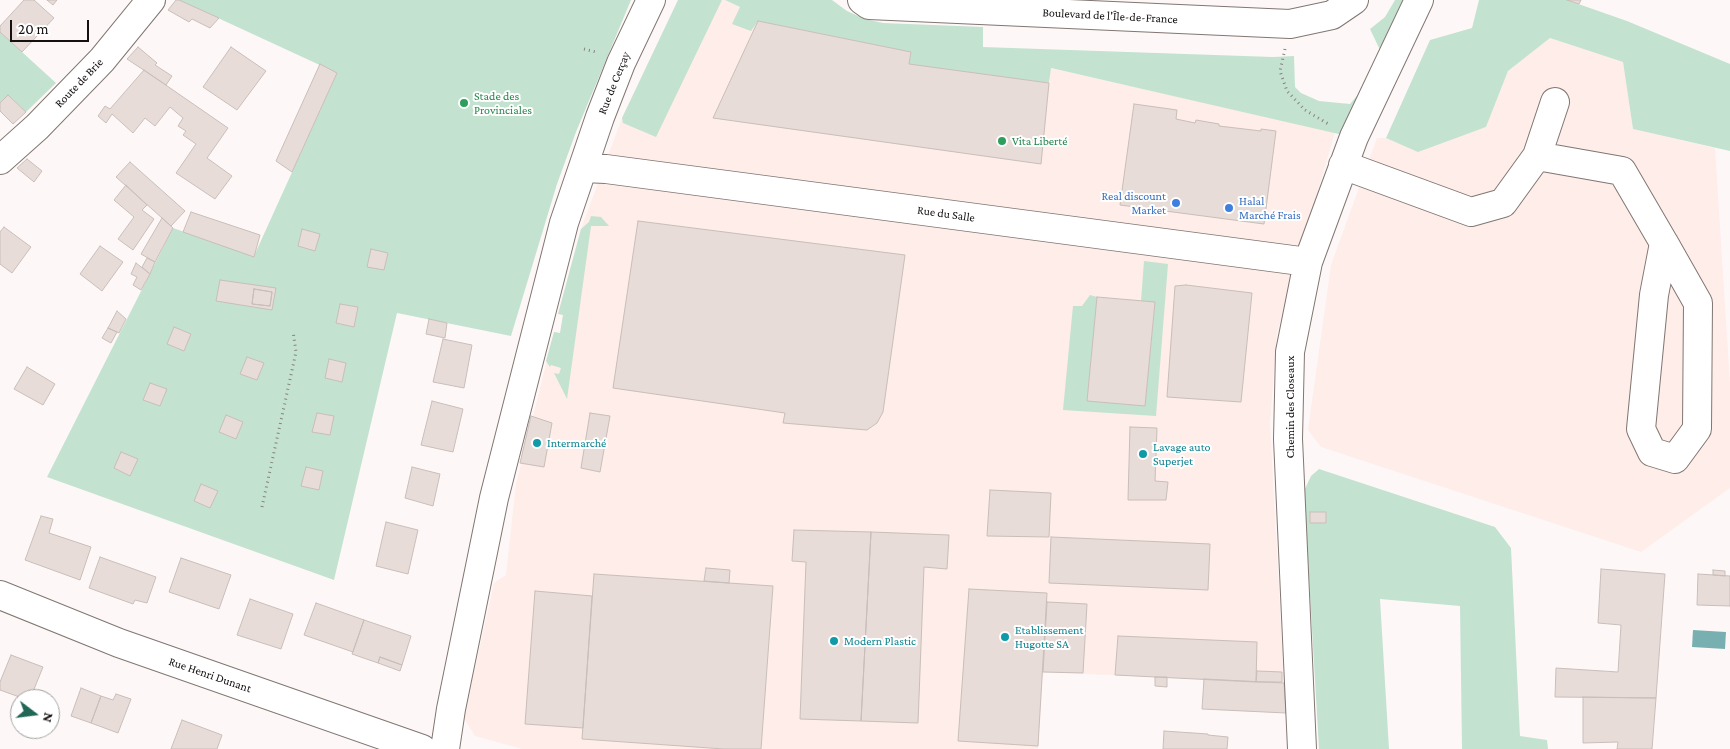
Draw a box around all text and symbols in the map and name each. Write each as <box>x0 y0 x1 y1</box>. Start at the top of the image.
street label: Boulevard de l'Île-de-France <box>1042 5 1178 27</box>
scale bar <box>12 10 91 42</box>
text: 20 m <box>18 21 49 37</box>
street label: Rue de Cerçay <box>595 49 633 117</box>
street label: Route de Brie <box>52 55 106 111</box>
place label: Stade des Provinciales <box>474 89 532 117</box>
marker: Stade des Provinciales <box>458 97 470 109</box>
place label: Vita Liberté <box>1012 134 1068 148</box>
marker: Vita Liberté <box>996 135 1008 147</box>
place label: Real discount Market <box>1101 189 1166 217</box>
place label: Halal Marché Frais <box>1239 194 1301 222</box>
marker: Real discount Market <box>1170 197 1182 209</box>
marker: Halal Marché Frais <box>1223 202 1235 214</box>
street label: Rue du Salle <box>916 203 976 225</box>
street label: Chemin des Closeaux <box>1283 356 1297 458</box>
place label: Intermarché <box>547 436 606 450</box>
marker: Intermarché <box>531 437 543 449</box>
place label: Lavage auto Superjet <box>1153 440 1211 468</box>
marker: Lavage auto Superjet <box>1137 448 1149 460</box>
place label: Etablissement Hugotte SA <box>1015 623 1083 651</box>
marker: Etablissement Hugotte SA <box>999 631 1011 643</box>
place label: Modern Plastic <box>844 634 916 648</box>
marker: Modern Plastic <box>828 635 840 647</box>
street label: Rue Henri Dunant <box>167 654 253 696</box>
north arrow <box>10 689 60 739</box>
text: N <box>40 711 57 724</box>

